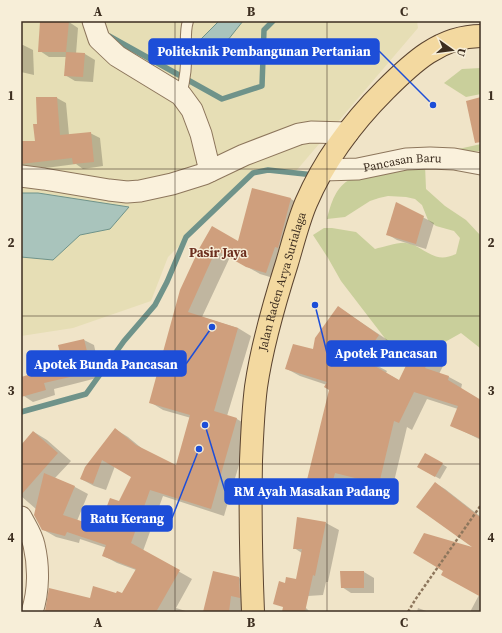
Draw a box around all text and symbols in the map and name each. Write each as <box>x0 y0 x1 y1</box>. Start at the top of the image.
text: A <box>94 3 103 20</box>
text: B <box>247 3 256 20</box>
text: C <box>400 3 408 20</box>
north arrow <box>432 30 472 70</box>
callout: Politeknik Pembangunan Pertanian <box>149 39 379 64</box>
text: Politeknik Pembangunan Pertanian <box>157 43 371 60</box>
text: U <box>453 47 469 58</box>
text: 1 <box>7 87 15 104</box>
text: 1 <box>487 87 495 104</box>
street label: Pancasan Baru <box>362 150 442 176</box>
street label: Jalan Raden Arya Surialaga <box>255 209 310 354</box>
text: 2 <box>7 234 15 251</box>
text: 2 <box>487 234 495 251</box>
district label: Pasir Jaya <box>189 244 247 261</box>
callout: Apotek Pancasan <box>327 341 446 366</box>
text: Apotek Pancasan <box>335 345 437 362</box>
callout: Apotek Bunda Pancasan <box>27 351 186 376</box>
text: Apotek Bunda Pancasan <box>34 356 178 373</box>
text: 3 <box>7 382 15 399</box>
text: 3 <box>487 382 495 399</box>
callout: RM Ayah Masakan Padang <box>225 479 398 504</box>
text: RM Ayah Masakan Padang <box>234 483 390 500</box>
callout: Ratu Kerang <box>82 506 172 531</box>
text: Ratu Kerang <box>90 510 164 527</box>
text: 4 <box>7 529 15 546</box>
text: 4 <box>487 529 495 546</box>
text: A <box>94 614 103 631</box>
text: B <box>247 614 256 631</box>
text: C <box>400 614 408 631</box>

